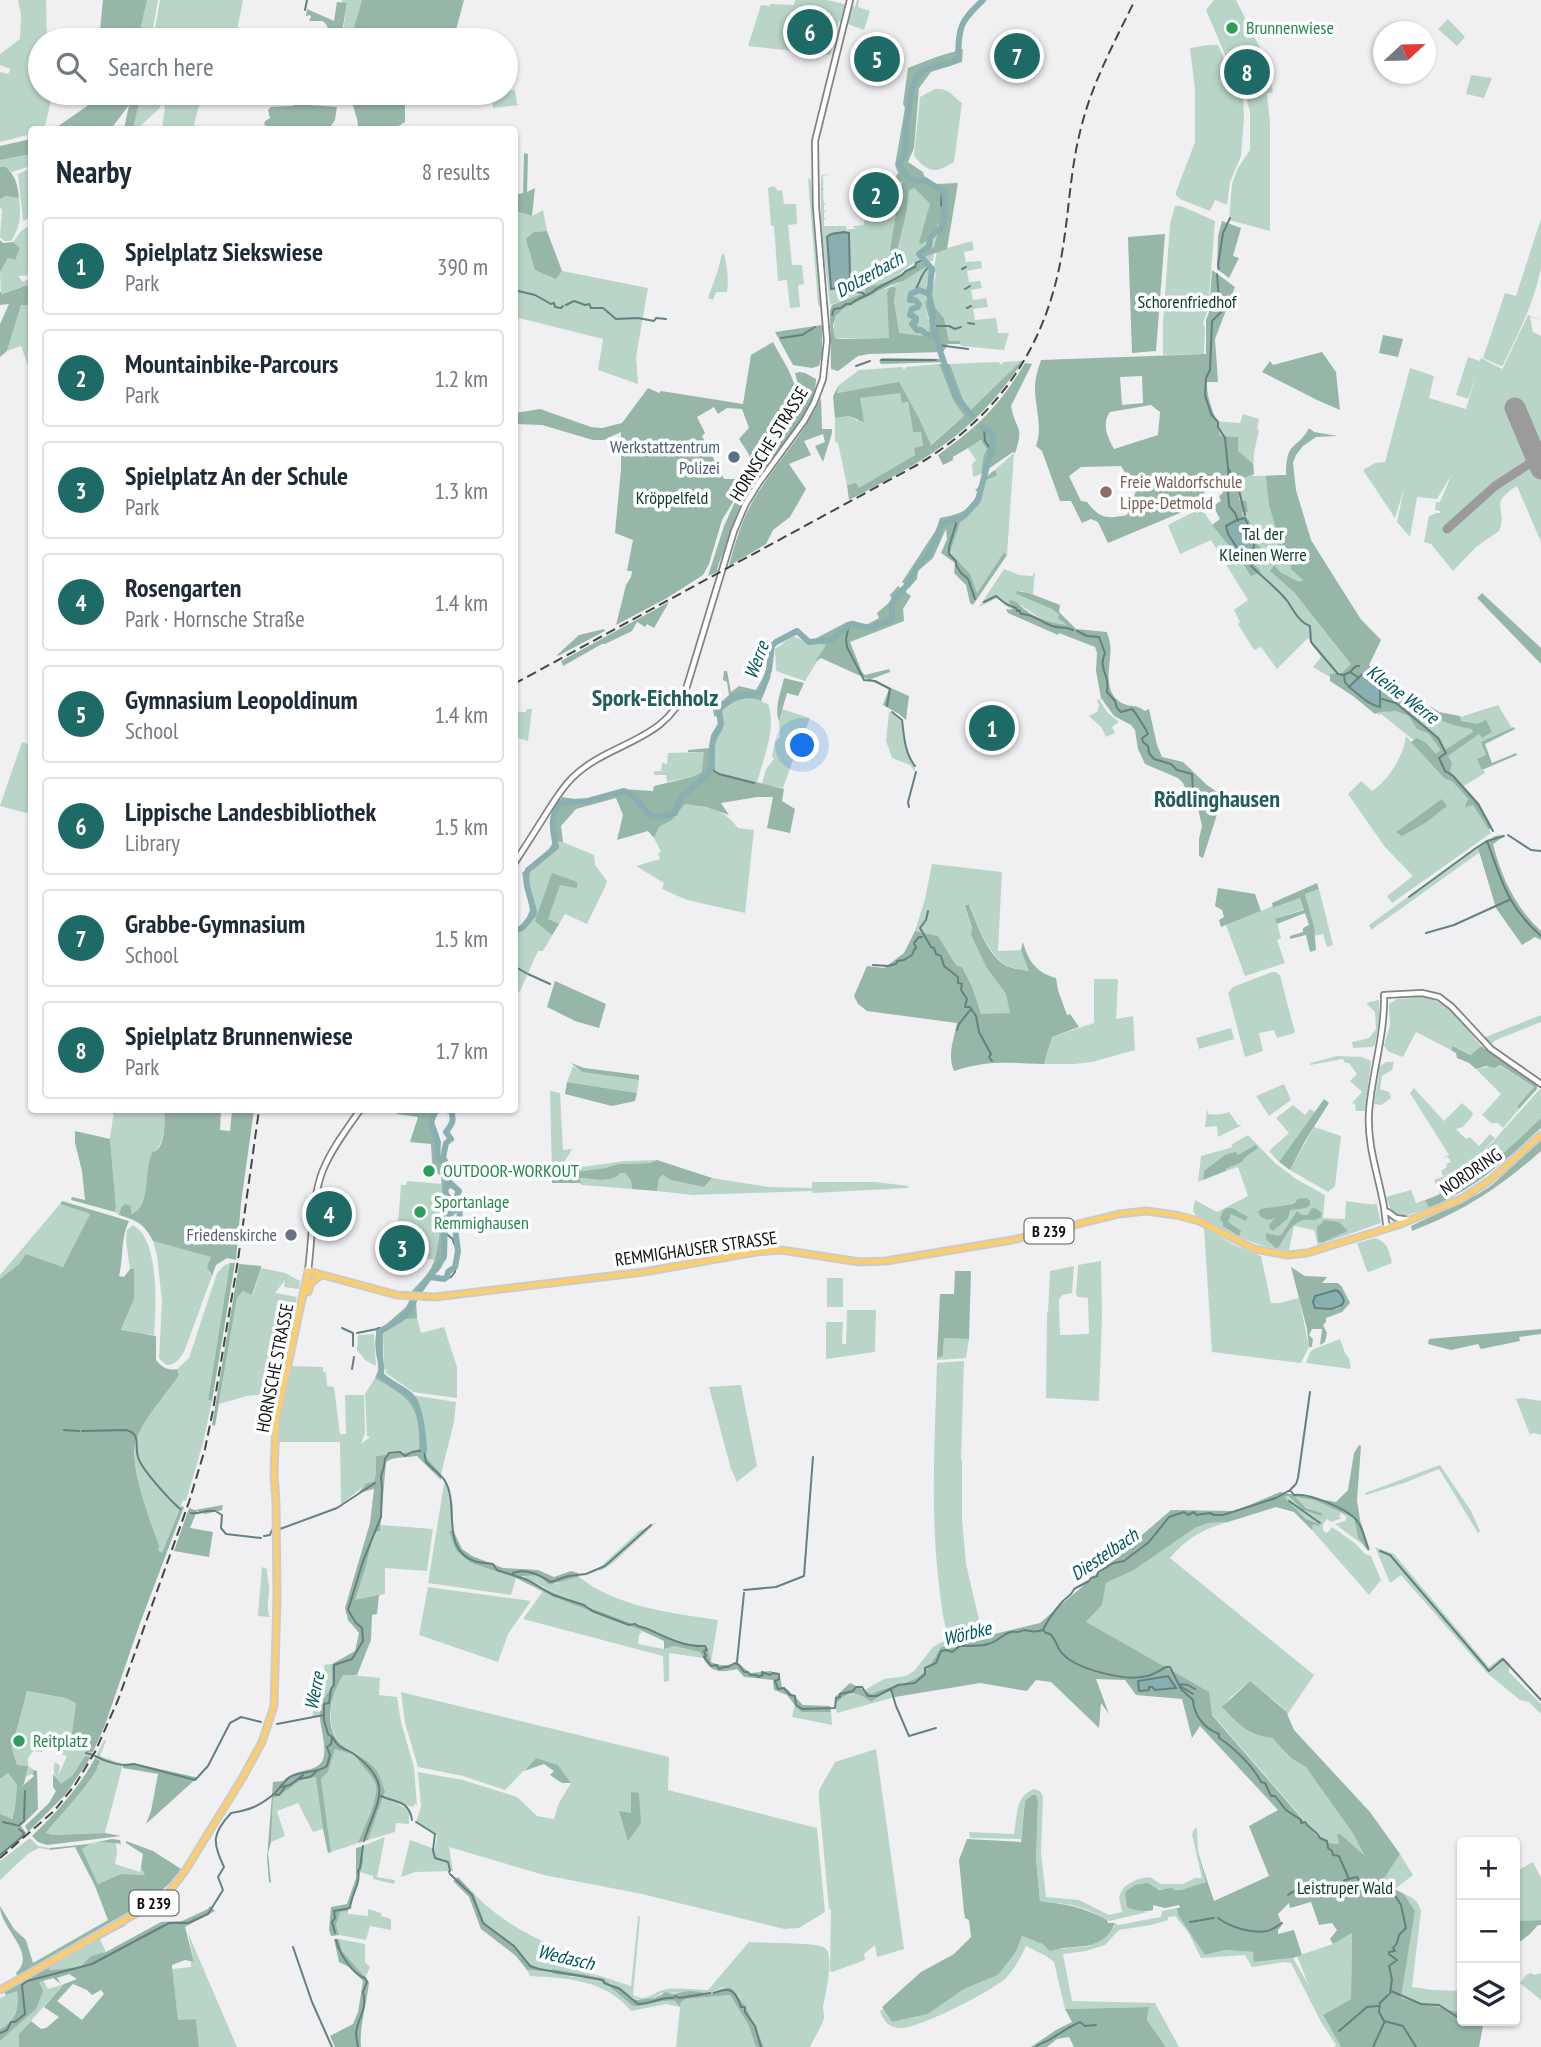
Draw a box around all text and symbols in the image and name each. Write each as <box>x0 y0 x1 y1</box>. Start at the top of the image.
pin: 6 <box>787 6 833 58</box>
place label: Brunnenwiese <box>1246 16 1334 39</box>
marker: Brunnenwiese <box>1224 20 1240 36</box>
north arrow <box>1373 21 1436 84</box>
search box <box>28 28 518 105</box>
pin: 7 <box>994 30 1040 82</box>
pin: 5 <box>854 33 900 85</box>
pin: 8 <box>1224 46 1270 98</box>
icon: search <box>52 48 90 86</box>
text: Search here <box>108 50 214 83</box>
text: Nearby <box>56 152 131 191</box>
text: 8 results <box>422 157 490 186</box>
pin: 2 <box>853 169 899 221</box>
text: Spielplatz Siekswiese <box>125 235 323 268</box>
water label: Dolzerbach <box>831 245 908 302</box>
text: 1 <box>76 252 87 281</box>
text: 390 m <box>437 252 488 281</box>
text: Park <box>125 268 159 297</box>
park label: Schorenfriedhof <box>1138 290 1238 313</box>
text: Mountainbike-Parcours <box>125 347 338 380</box>
text: 2 <box>76 364 87 393</box>
text: 1.2 km <box>434 364 488 393</box>
text: Park <box>125 380 159 409</box>
street label: HORNSCHE STRASSE <box>724 382 813 505</box>
place label: Werkstattzentrum Polizei <box>610 435 720 479</box>
marker: Werkstattzentrum Polizei <box>726 449 742 465</box>
text: Spielplatz An der Schule <box>125 459 348 492</box>
place label: Freie Waldorfschule Lippe-Detmold <box>1120 470 1243 514</box>
text: 3 <box>76 476 87 505</box>
text: 1.3 km <box>434 476 488 505</box>
marker: Freie Waldorfschule Lippe-Detmold <box>1098 484 1114 500</box>
park label: Kröppelfeld <box>636 486 708 509</box>
text: Park <box>125 492 159 521</box>
park label: Tal der Kleinen Werre <box>1219 522 1307 566</box>
text: Rosengarten <box>125 571 241 604</box>
text: 4 <box>76 588 87 617</box>
text: 1.4 km <box>434 588 488 617</box>
text: Park · Hornsche Straße <box>125 604 305 633</box>
water label: Werre <box>738 637 774 682</box>
water label: Kleine Werre <box>1362 659 1445 730</box>
district label: Spork-Eichholz <box>592 682 718 713</box>
text: Gymnasium Leopoldinum <box>125 683 358 716</box>
text: 5 <box>76 700 87 729</box>
text: 1.4 km <box>434 700 488 729</box>
pin: 1 <box>969 702 1015 754</box>
text: School <box>125 716 178 745</box>
your location <box>785 728 819 762</box>
district label: Rödlinghausen <box>1154 783 1280 814</box>
text: Lippische Landesbibliothek <box>125 795 376 828</box>
text: 6 <box>76 812 87 841</box>
text: 1.5 km <box>434 812 488 841</box>
text: Library <box>125 828 180 857</box>
text: Grabbe-Gymnasium <box>125 907 305 940</box>
text: 7 <box>76 924 87 953</box>
text: 1.5 km <box>434 924 488 953</box>
text: School <box>125 940 178 969</box>
text: Spielplatz Brunnenwiese <box>125 1019 353 1052</box>
text: 8 <box>76 1036 87 1065</box>
text: 1.7 km <box>435 1036 488 1065</box>
text: Park <box>125 1052 159 1081</box>
street label: NORDRING <box>1436 1143 1506 1200</box>
place label: OUTDOOR-WORKOUT <box>443 1159 579 1182</box>
marker: OUTDOOR-WORKOUT <box>421 1163 437 1179</box>
pin: 4 <box>306 1188 352 1240</box>
place label: Sportanlage Remmighausen <box>434 1190 529 1234</box>
marker: Sportanlage Remmighausen <box>412 1204 428 1220</box>
road number: B 239 <box>1024 1218 1074 1244</box>
pin: 3 <box>379 1222 425 1274</box>
place label: Friedenskirche <box>186 1223 277 1246</box>
street label: REMMIGHAUSER STRASSE <box>613 1226 778 1271</box>
marker: Friedenskirche <box>283 1227 299 1243</box>
street label: HORNSCHE STRASSE <box>251 1302 298 1434</box>
water label: Diestelbach <box>1066 1522 1144 1585</box>
water label: Wörbke <box>940 1615 995 1651</box>
water label: Werre <box>299 1669 330 1712</box>
place label: Reitplatz <box>33 1729 88 1752</box>
marker: Reitplatz <box>11 1733 27 1749</box>
map controls <box>1457 1837 1520 2026</box>
button: + <box>1457 1837 1520 1900</box>
park label: Leistruper Wald <box>1297 1876 1393 1899</box>
road number: B 239 <box>130 1890 178 1915</box>
button: − <box>1457 1900 1520 1963</box>
water label: Wedasch <box>535 1939 598 1976</box>
button: layers <box>1457 1963 1520 2026</box>

